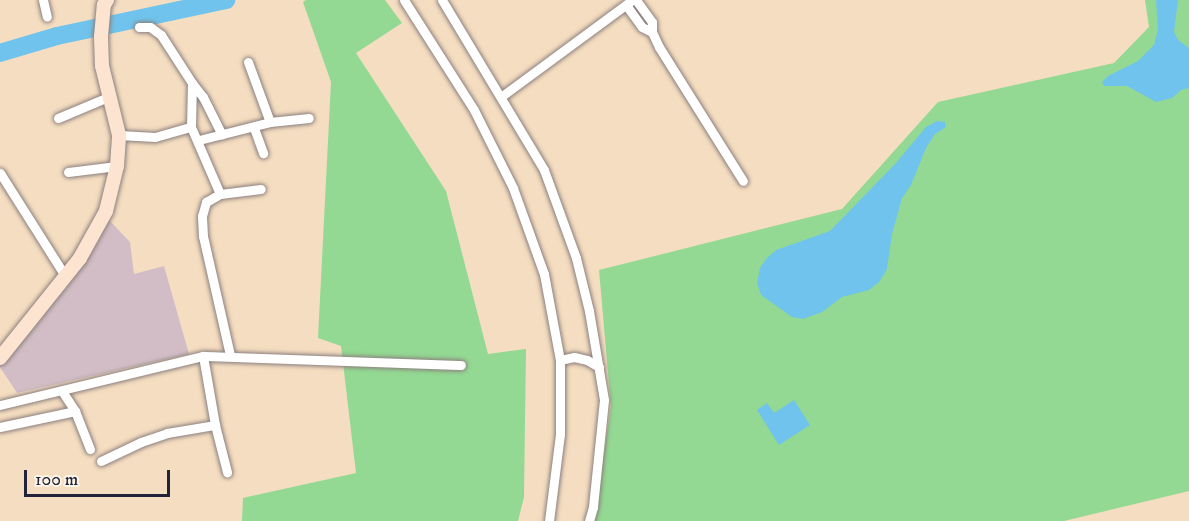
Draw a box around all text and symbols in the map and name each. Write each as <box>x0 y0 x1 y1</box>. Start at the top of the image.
scale bar <box>27 458 172 496</box>
text: 100 m <box>35 469 78 491</box>

